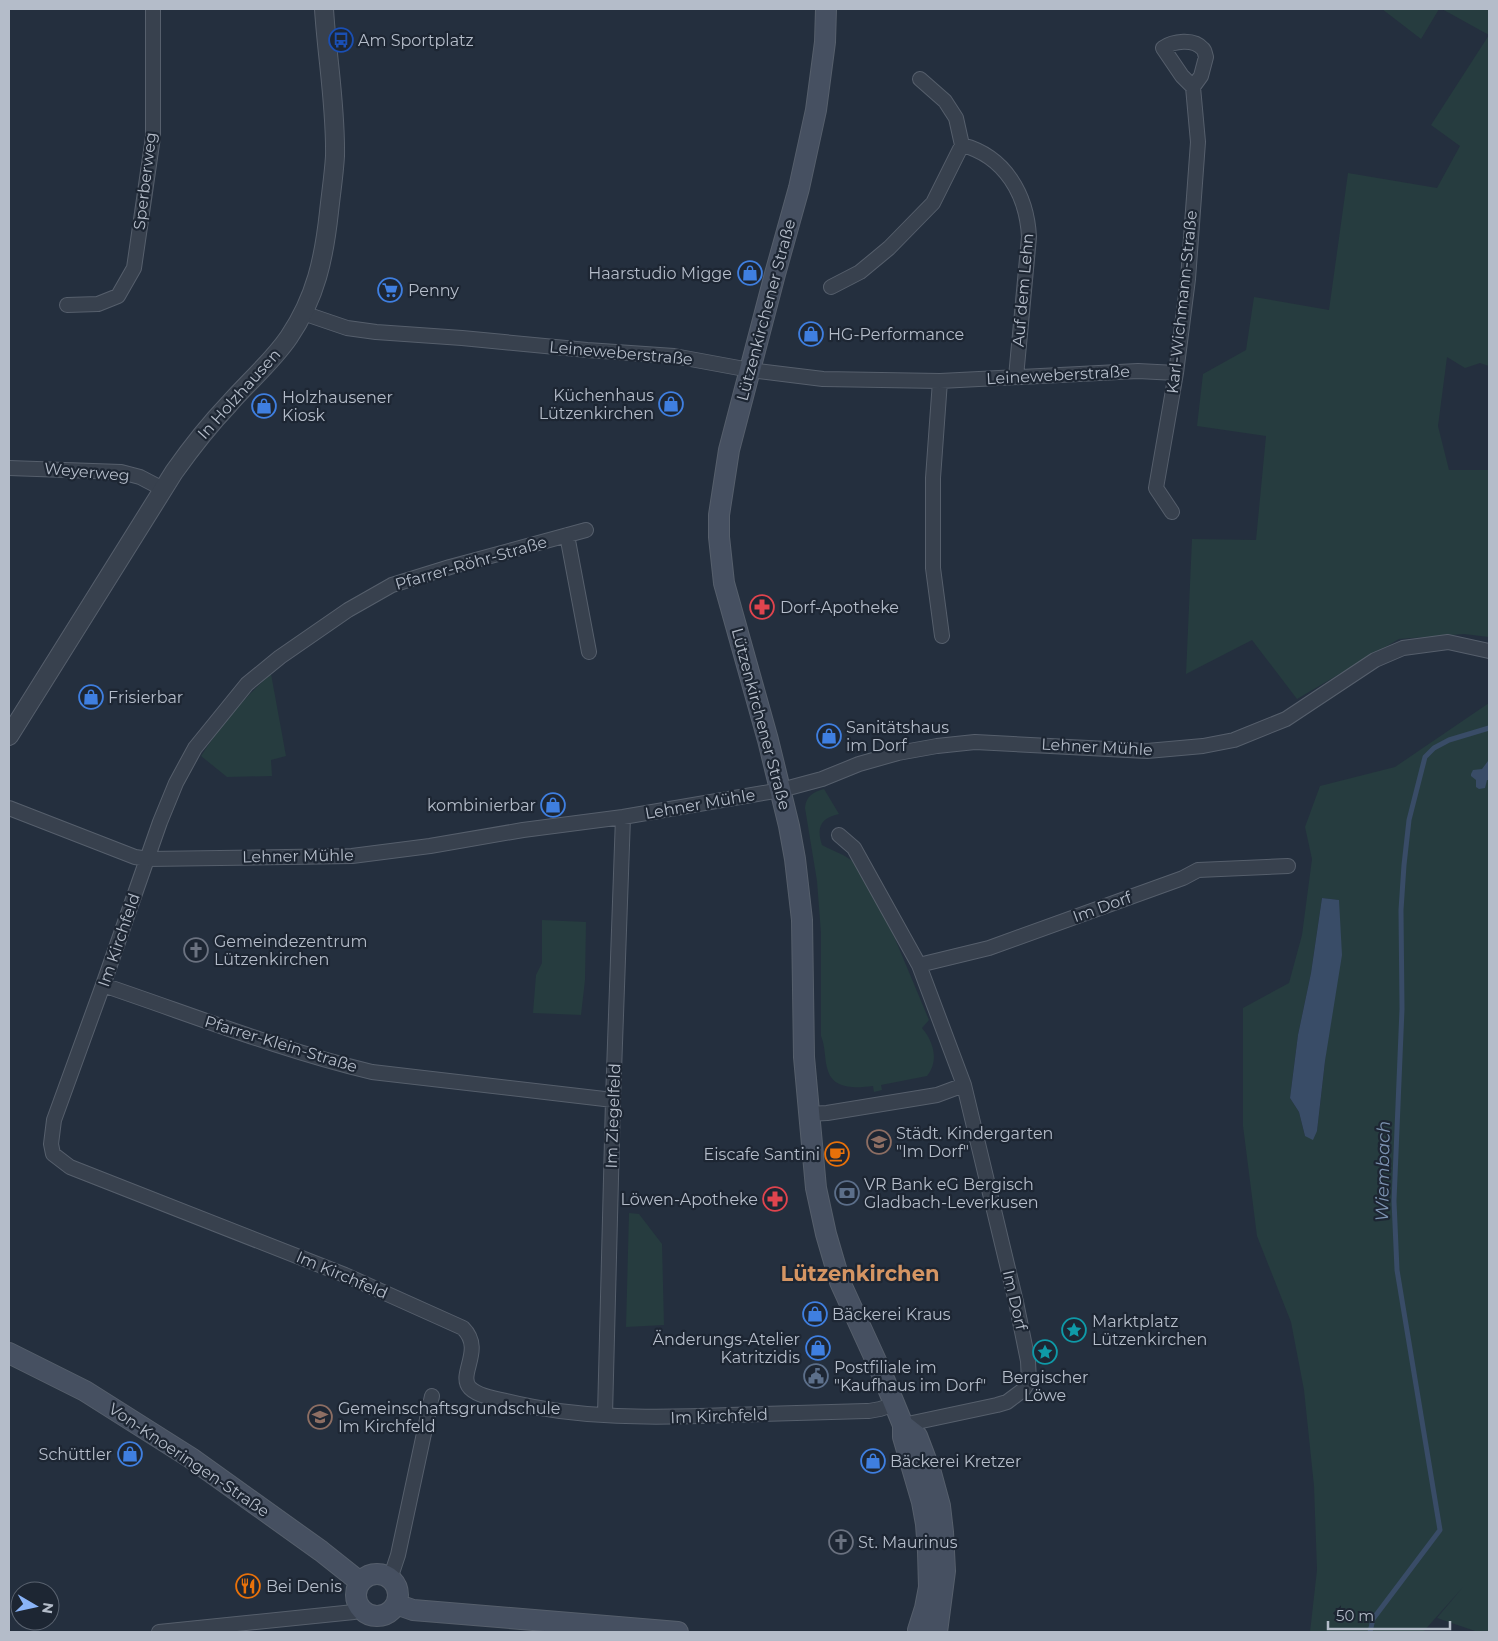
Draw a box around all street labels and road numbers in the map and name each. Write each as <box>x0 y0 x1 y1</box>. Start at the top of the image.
street label: Sperberweg <box>130 131 160 231</box>
street label: Karl-Wichmann-Straße <box>1163 209 1201 395</box>
street label: Lützenkirchener Straße <box>733 217 799 403</box>
street label: Auf dem Lehn <box>1009 232 1037 348</box>
street label: Leineweberstraße <box>549 337 693 369</box>
street label: In Holzhausen <box>194 345 284 443</box>
street label: Leineweberstraße <box>986 362 1130 388</box>
street label: Weyerweg <box>44 459 130 485</box>
street label: Pfarrer-Röhr-Straße <box>393 532 549 594</box>
street label: Lützenkirchener Straße <box>728 626 794 812</box>
street label: Lehner Mühle <box>1041 735 1153 759</box>
street label: Lehner Mühle <box>643 785 757 823</box>
street label: Lehner Mühle <box>242 846 354 866</box>
street label: Im Dorf <box>1070 887 1134 926</box>
street label: Im Kirchfeld <box>94 891 144 989</box>
street label: Pfarrer-Klein-Straße <box>202 1012 360 1076</box>
street label: Im Ziegelfeld <box>602 1063 624 1169</box>
street label: Im Kirchfeld <box>293 1247 391 1303</box>
street label: Im Dorf <box>999 1268 1031 1332</box>
street label: Von-Knoeringen-Straße <box>105 1399 273 1521</box>
street label: Im Kirchfeld <box>670 1405 768 1427</box>

